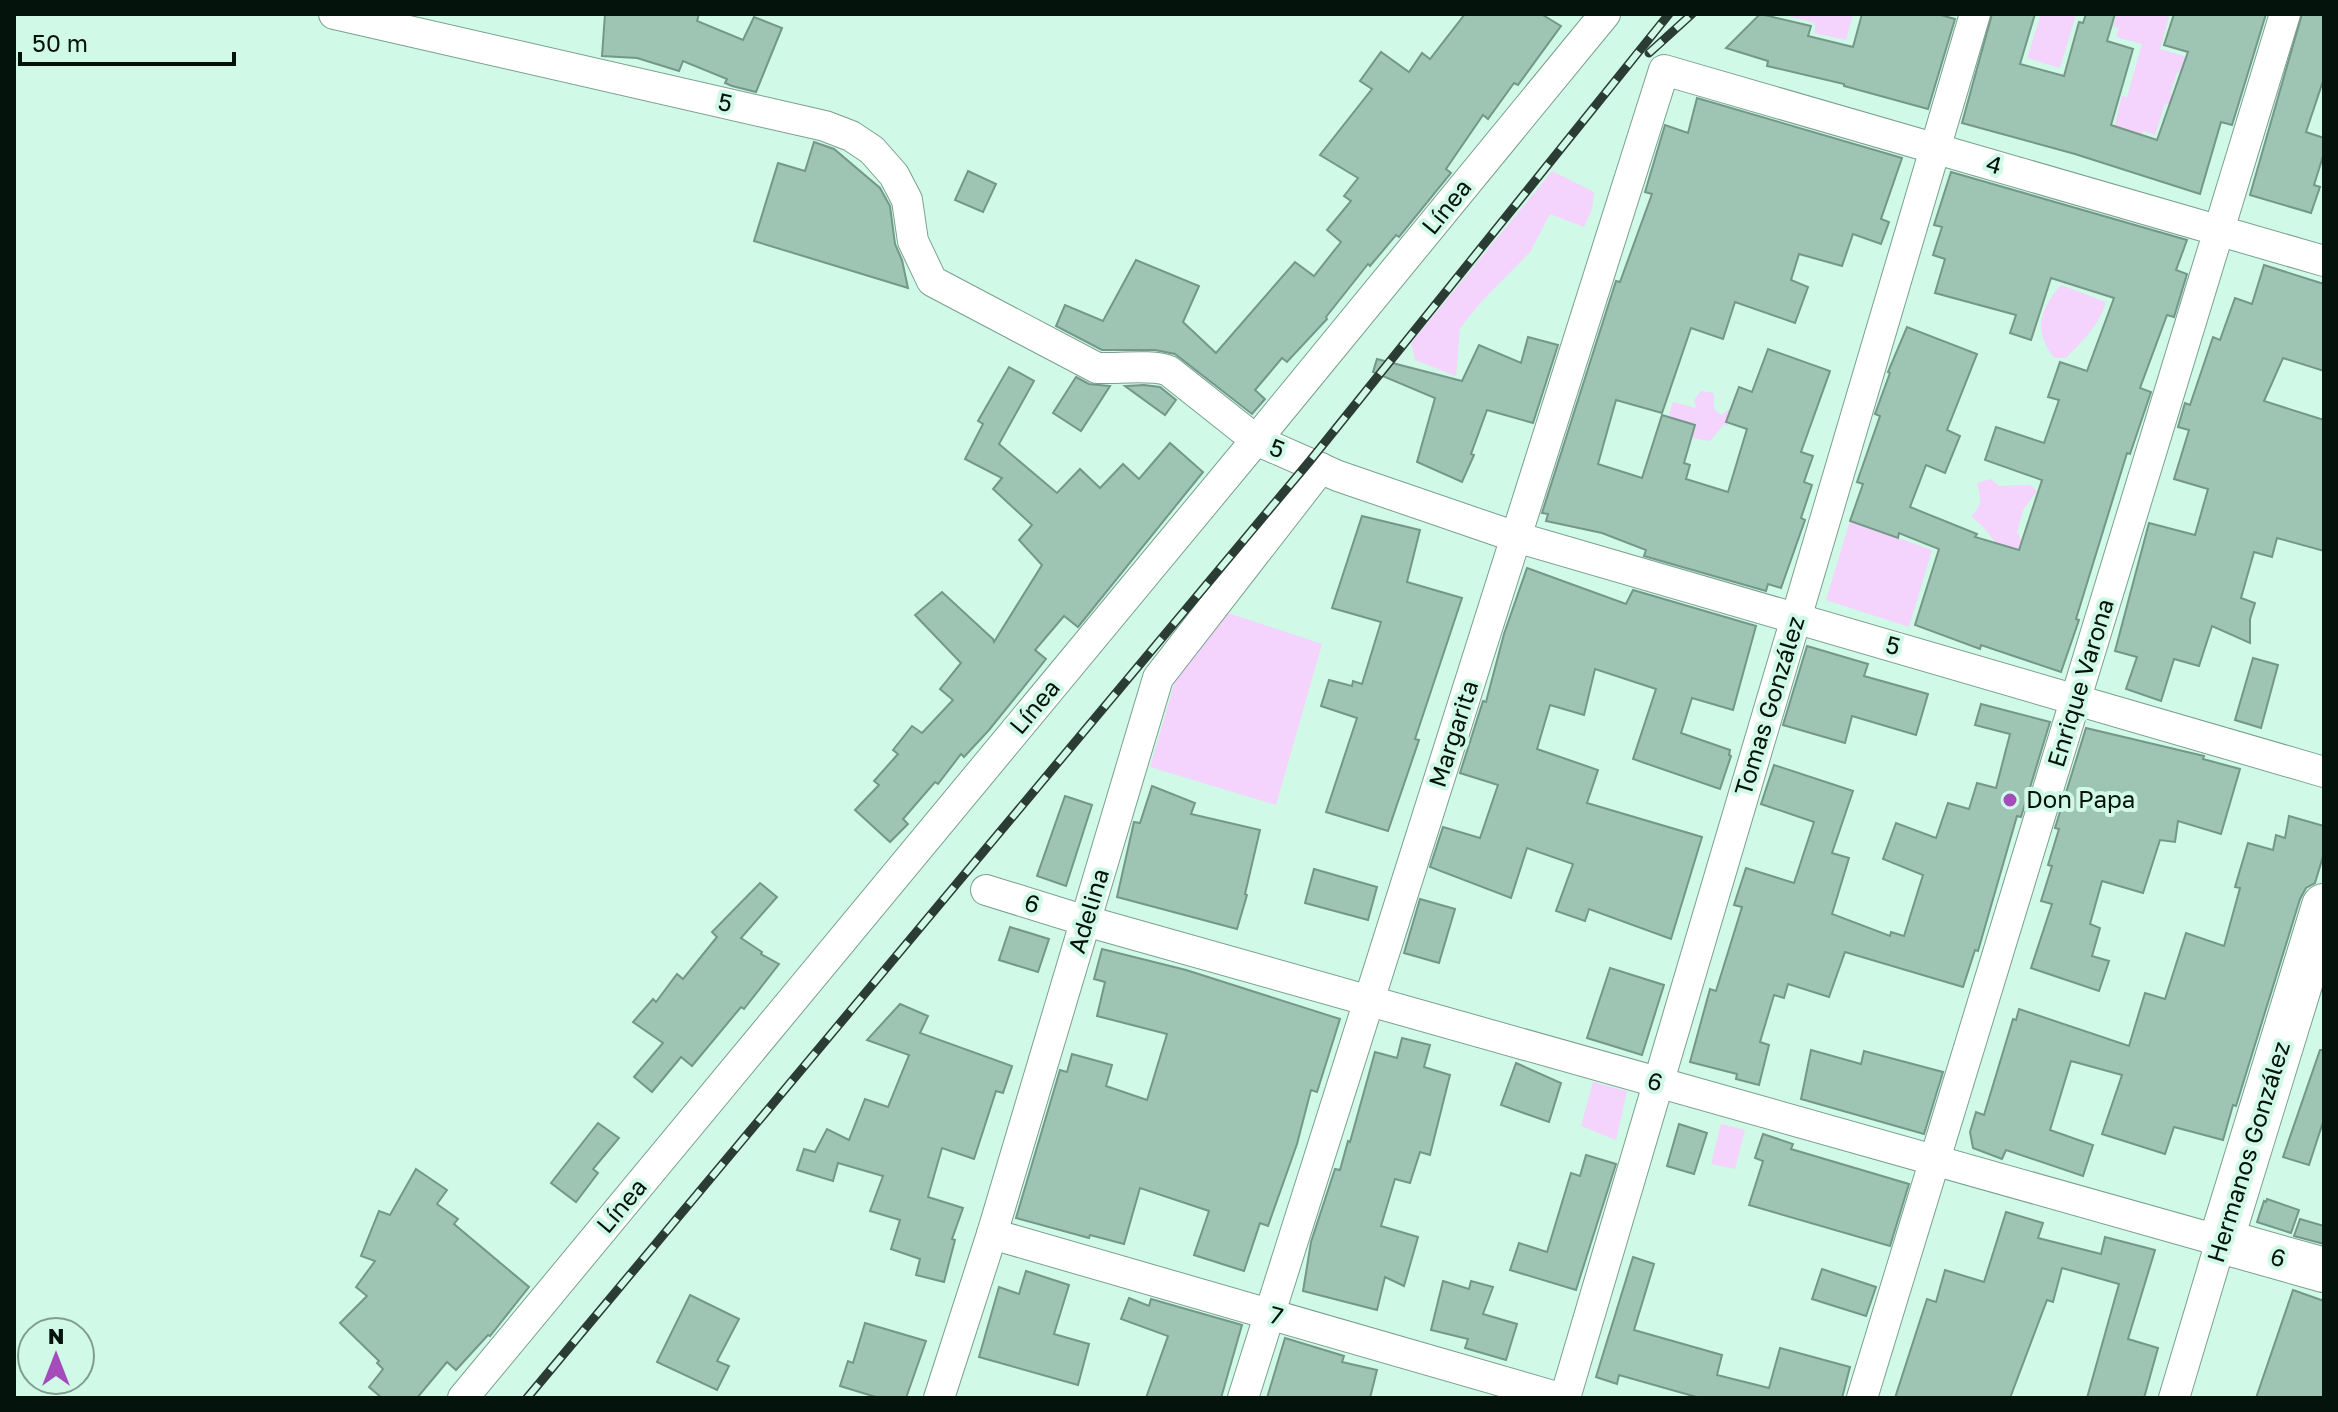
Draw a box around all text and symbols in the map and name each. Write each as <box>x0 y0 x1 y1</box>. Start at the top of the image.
scale bar <box>20 16 234 66</box>
text: 50 m <box>32 28 88 57</box>
street label: 5 <box>715 86 735 117</box>
street label: 4 <box>1983 148 2005 180</box>
street label: Línea <box>1415 173 1477 239</box>
street label: 5 <box>1266 432 1289 464</box>
street label: Enrique Varona <box>2040 595 2119 770</box>
street label: Tomas González <box>1727 612 1810 799</box>
street label: 5 <box>1883 629 1904 660</box>
street label: Línea <box>1003 673 1065 739</box>
street label: Margarita <box>1422 676 1483 791</box>
place label: Don Papa <box>2026 784 2135 813</box>
marker: Don Papa <box>2001 791 2019 809</box>
street label: Adelina <box>1061 865 1114 956</box>
street label: 6 <box>1021 887 1044 919</box>
street label: Hermanos González <box>2200 1037 2295 1266</box>
street label: 6 <box>1644 1065 1666 1096</box>
street label: Línea <box>590 1172 652 1238</box>
street label: 6 <box>2267 1241 2289 1272</box>
street label: 7 <box>1266 1299 1287 1330</box>
north arrow <box>16 1316 96 1396</box>
text: N <box>48 1322 64 1349</box>

